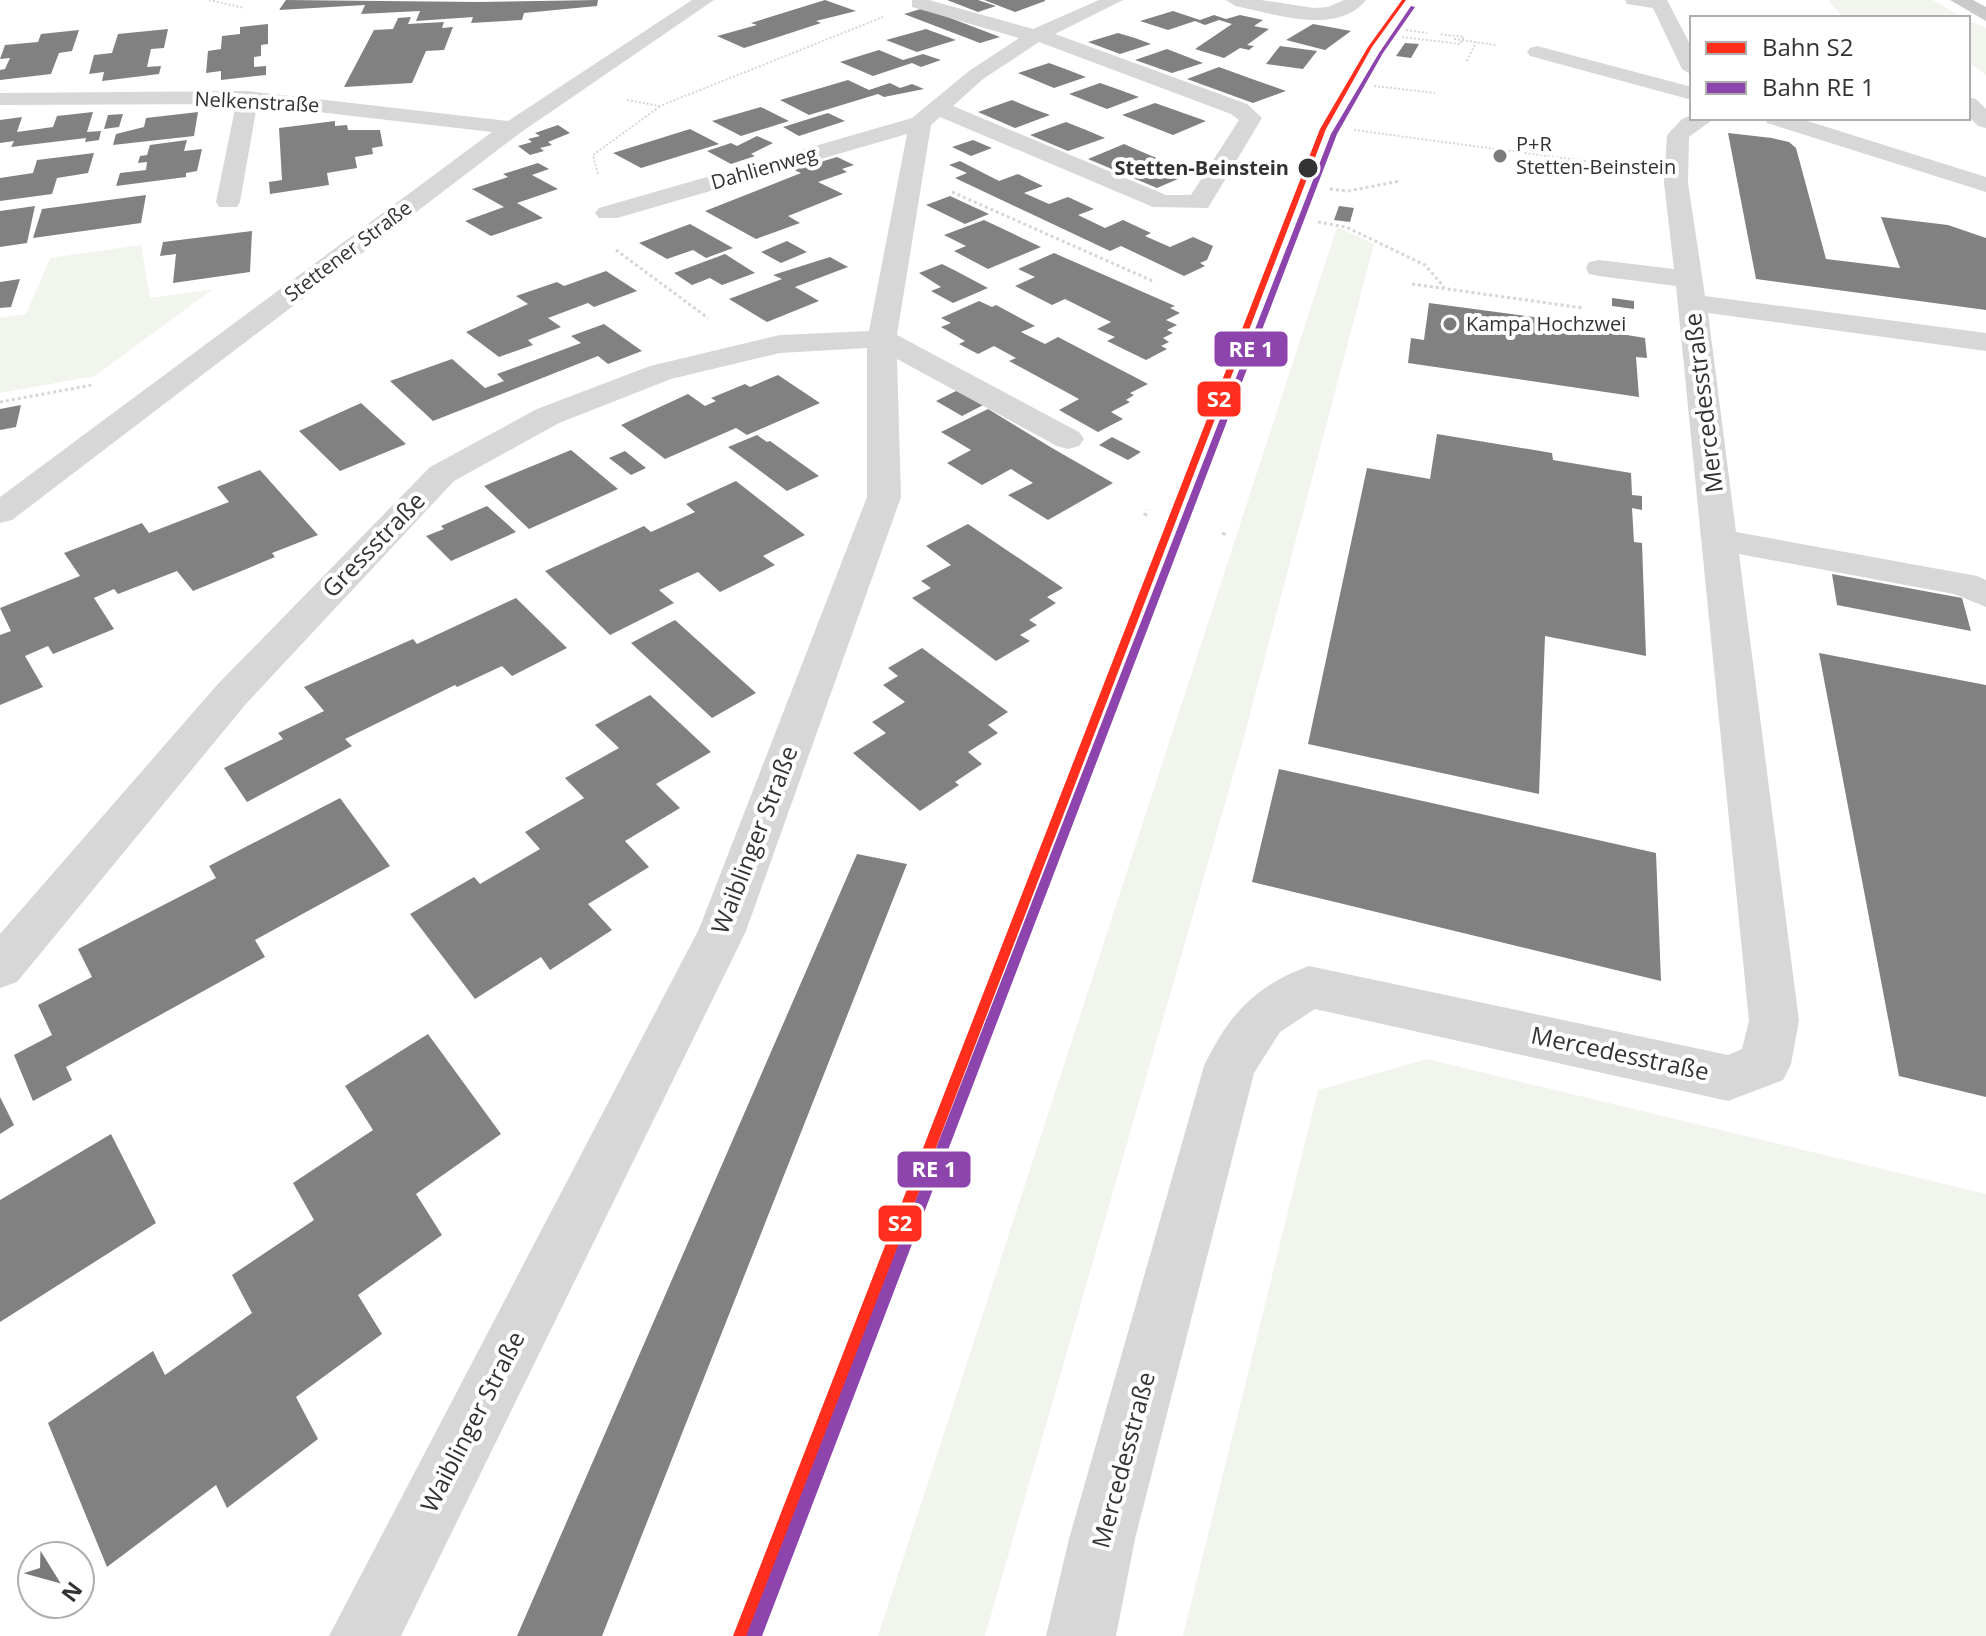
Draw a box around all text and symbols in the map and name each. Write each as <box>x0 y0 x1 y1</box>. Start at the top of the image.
legend <box>1690 16 1970 120</box>
text: Bahn S2 <box>1762 30 1853 63</box>
text: Bahn RE 1 <box>1762 70 1875 103</box>
street label: Nelkenstraße <box>194 85 320 118</box>
place label: P+R Stetten-Beinstein <box>1516 130 1676 180</box>
street label: Dahlienweg <box>708 139 820 196</box>
marker: P+R Stetten-Beinstein <box>1491 147 1509 165</box>
place label: Stetten-Beinstein <box>1115 154 1289 181</box>
marker: Stetten-Beinstein <box>1296 156 1320 180</box>
street label: Stettener Straße <box>279 194 417 307</box>
place label: Kampa Hochzwei <box>1466 310 1626 337</box>
street label: Mercedesstraße <box>1675 311 1730 495</box>
marker: Kampa Hochzwei <box>1441 315 1459 333</box>
line badge: RE 1 <box>1213 330 1289 368</box>
text: RE 1 <box>1228 333 1274 363</box>
line badge: S2 <box>1196 380 1242 418</box>
text: S2 <box>1207 383 1231 413</box>
street label: Gressstraße <box>314 484 432 604</box>
street label: Waiblinger Straße <box>703 741 805 938</box>
street label: Mercedesstraße <box>1528 1018 1712 1087</box>
line badge: RE 1 <box>896 1150 972 1189</box>
text: RE 1 <box>911 1153 957 1183</box>
line badge: S2 <box>877 1204 923 1243</box>
text: S2 <box>888 1207 912 1237</box>
street label: Waiblinger Straße <box>412 1325 532 1517</box>
street label: Mercedesstraße <box>1083 1368 1162 1551</box>
north arrow <box>16 1540 96 1620</box>
text: N <box>55 1576 90 1609</box>

